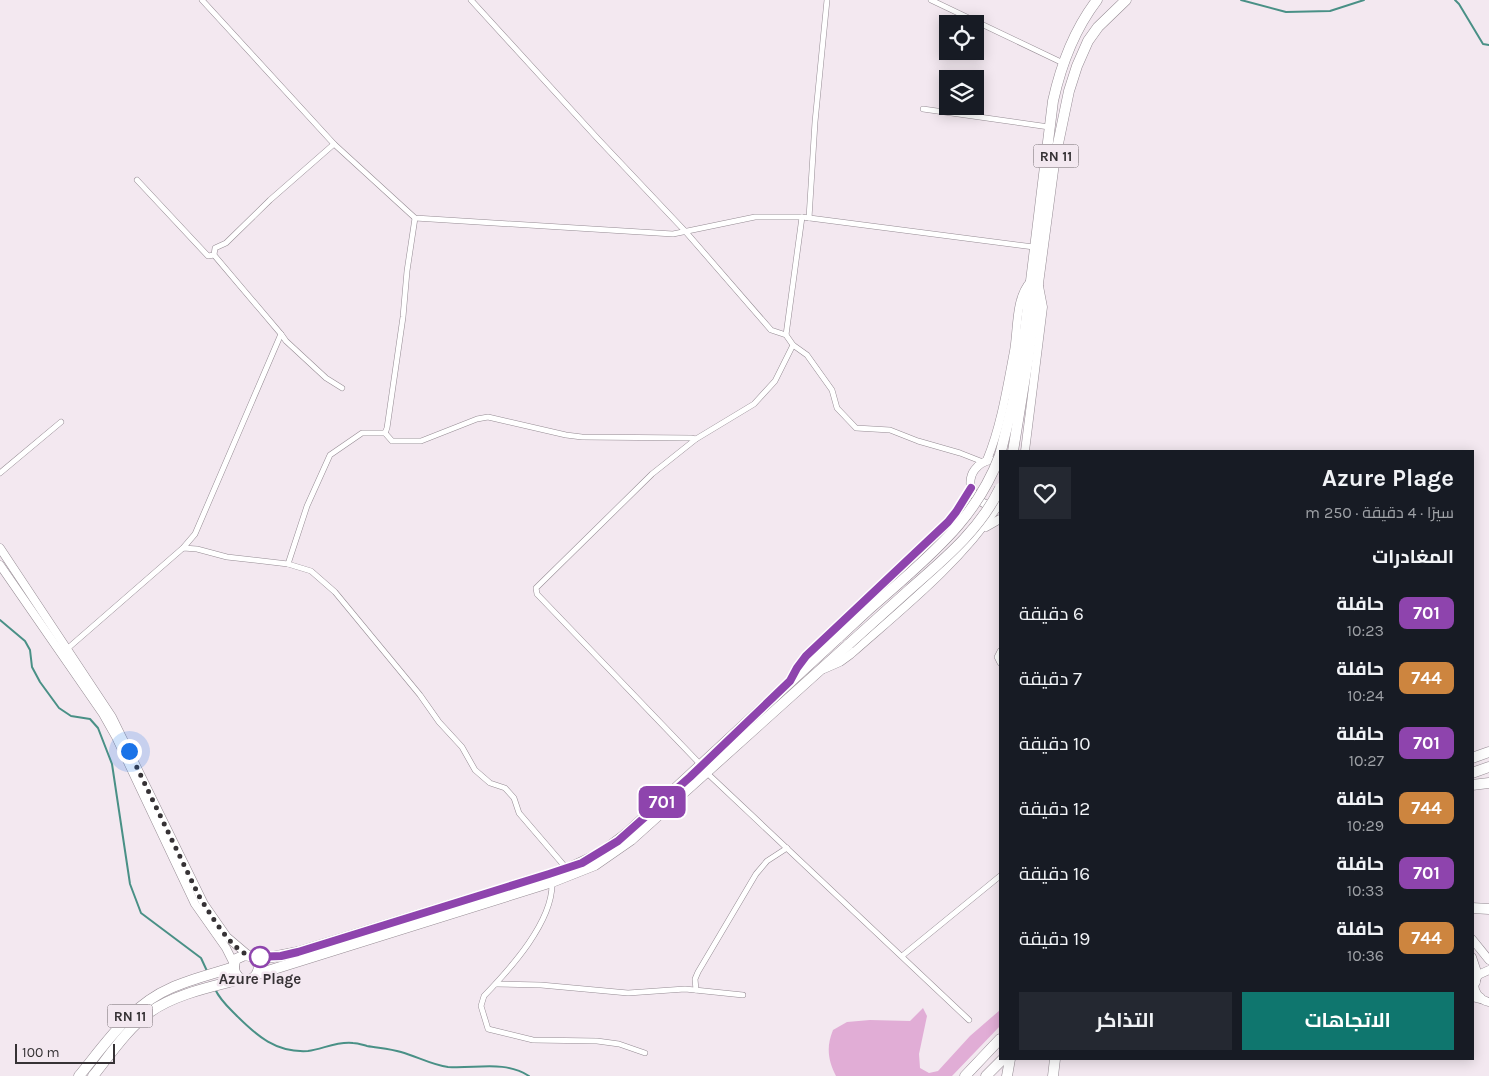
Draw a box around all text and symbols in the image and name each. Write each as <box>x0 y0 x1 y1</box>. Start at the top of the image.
map controls <box>939 15 984 115</box>
button: locate <box>939 15 984 60</box>
button: layers <box>939 70 984 115</box>
road number: RN 11 <box>1034 144 1078 168</box>
text: Azure Plage <box>1322 464 1454 492</box>
button: heart <box>1019 467 1071 519</box>
text: سيرًا · 4 دقيقة · 250 m <box>1305 503 1454 522</box>
text: المغادرات <box>1372 546 1454 568</box>
text: حافلة <box>1336 593 1384 615</box>
text: 701 <box>1413 602 1440 624</box>
text: 6 دقيقة <box>1019 603 1084 625</box>
text: 10:23 <box>1347 621 1384 640</box>
text: حافلة <box>1336 658 1384 680</box>
text: 744 <box>1411 667 1442 689</box>
text: 7 دقيقة <box>1019 668 1082 690</box>
text: 10:24 <box>1347 686 1384 705</box>
text: حافلة <box>1336 723 1384 745</box>
text: 701 <box>1413 732 1440 754</box>
text: 10 دقيقة <box>1019 733 1091 755</box>
your location <box>117 739 142 764</box>
text: 10:27 <box>1349 751 1384 770</box>
line badge: 701 <box>633 786 691 818</box>
text: حافلة <box>1336 788 1384 810</box>
text: 701 <box>649 791 675 813</box>
text: 744 <box>1411 797 1442 819</box>
text: 12 دقيقة <box>1019 798 1090 820</box>
text: 10:29 <box>1347 816 1384 835</box>
text: حافلة <box>1336 853 1384 875</box>
text: 701 <box>1413 862 1440 884</box>
text: 16 دقيقة <box>1019 863 1090 885</box>
text: 10:33 <box>1347 881 1384 900</box>
text: حافلة <box>1336 918 1384 940</box>
text: 744 <box>1411 927 1442 949</box>
text: 19 دقيقة <box>1019 928 1090 950</box>
marker: Azure Plage <box>249 946 271 968</box>
text: 10:36 <box>1347 946 1384 965</box>
place label: Azure Plage <box>219 970 301 988</box>
button: التذاكر <box>1019 992 1232 1050</box>
button: الاتجاهات <box>1242 992 1454 1050</box>
road number: RN 11 <box>108 1004 152 1028</box>
scale bar <box>15 1041 115 1064</box>
text: 100 m <box>22 1044 60 1061</box>

